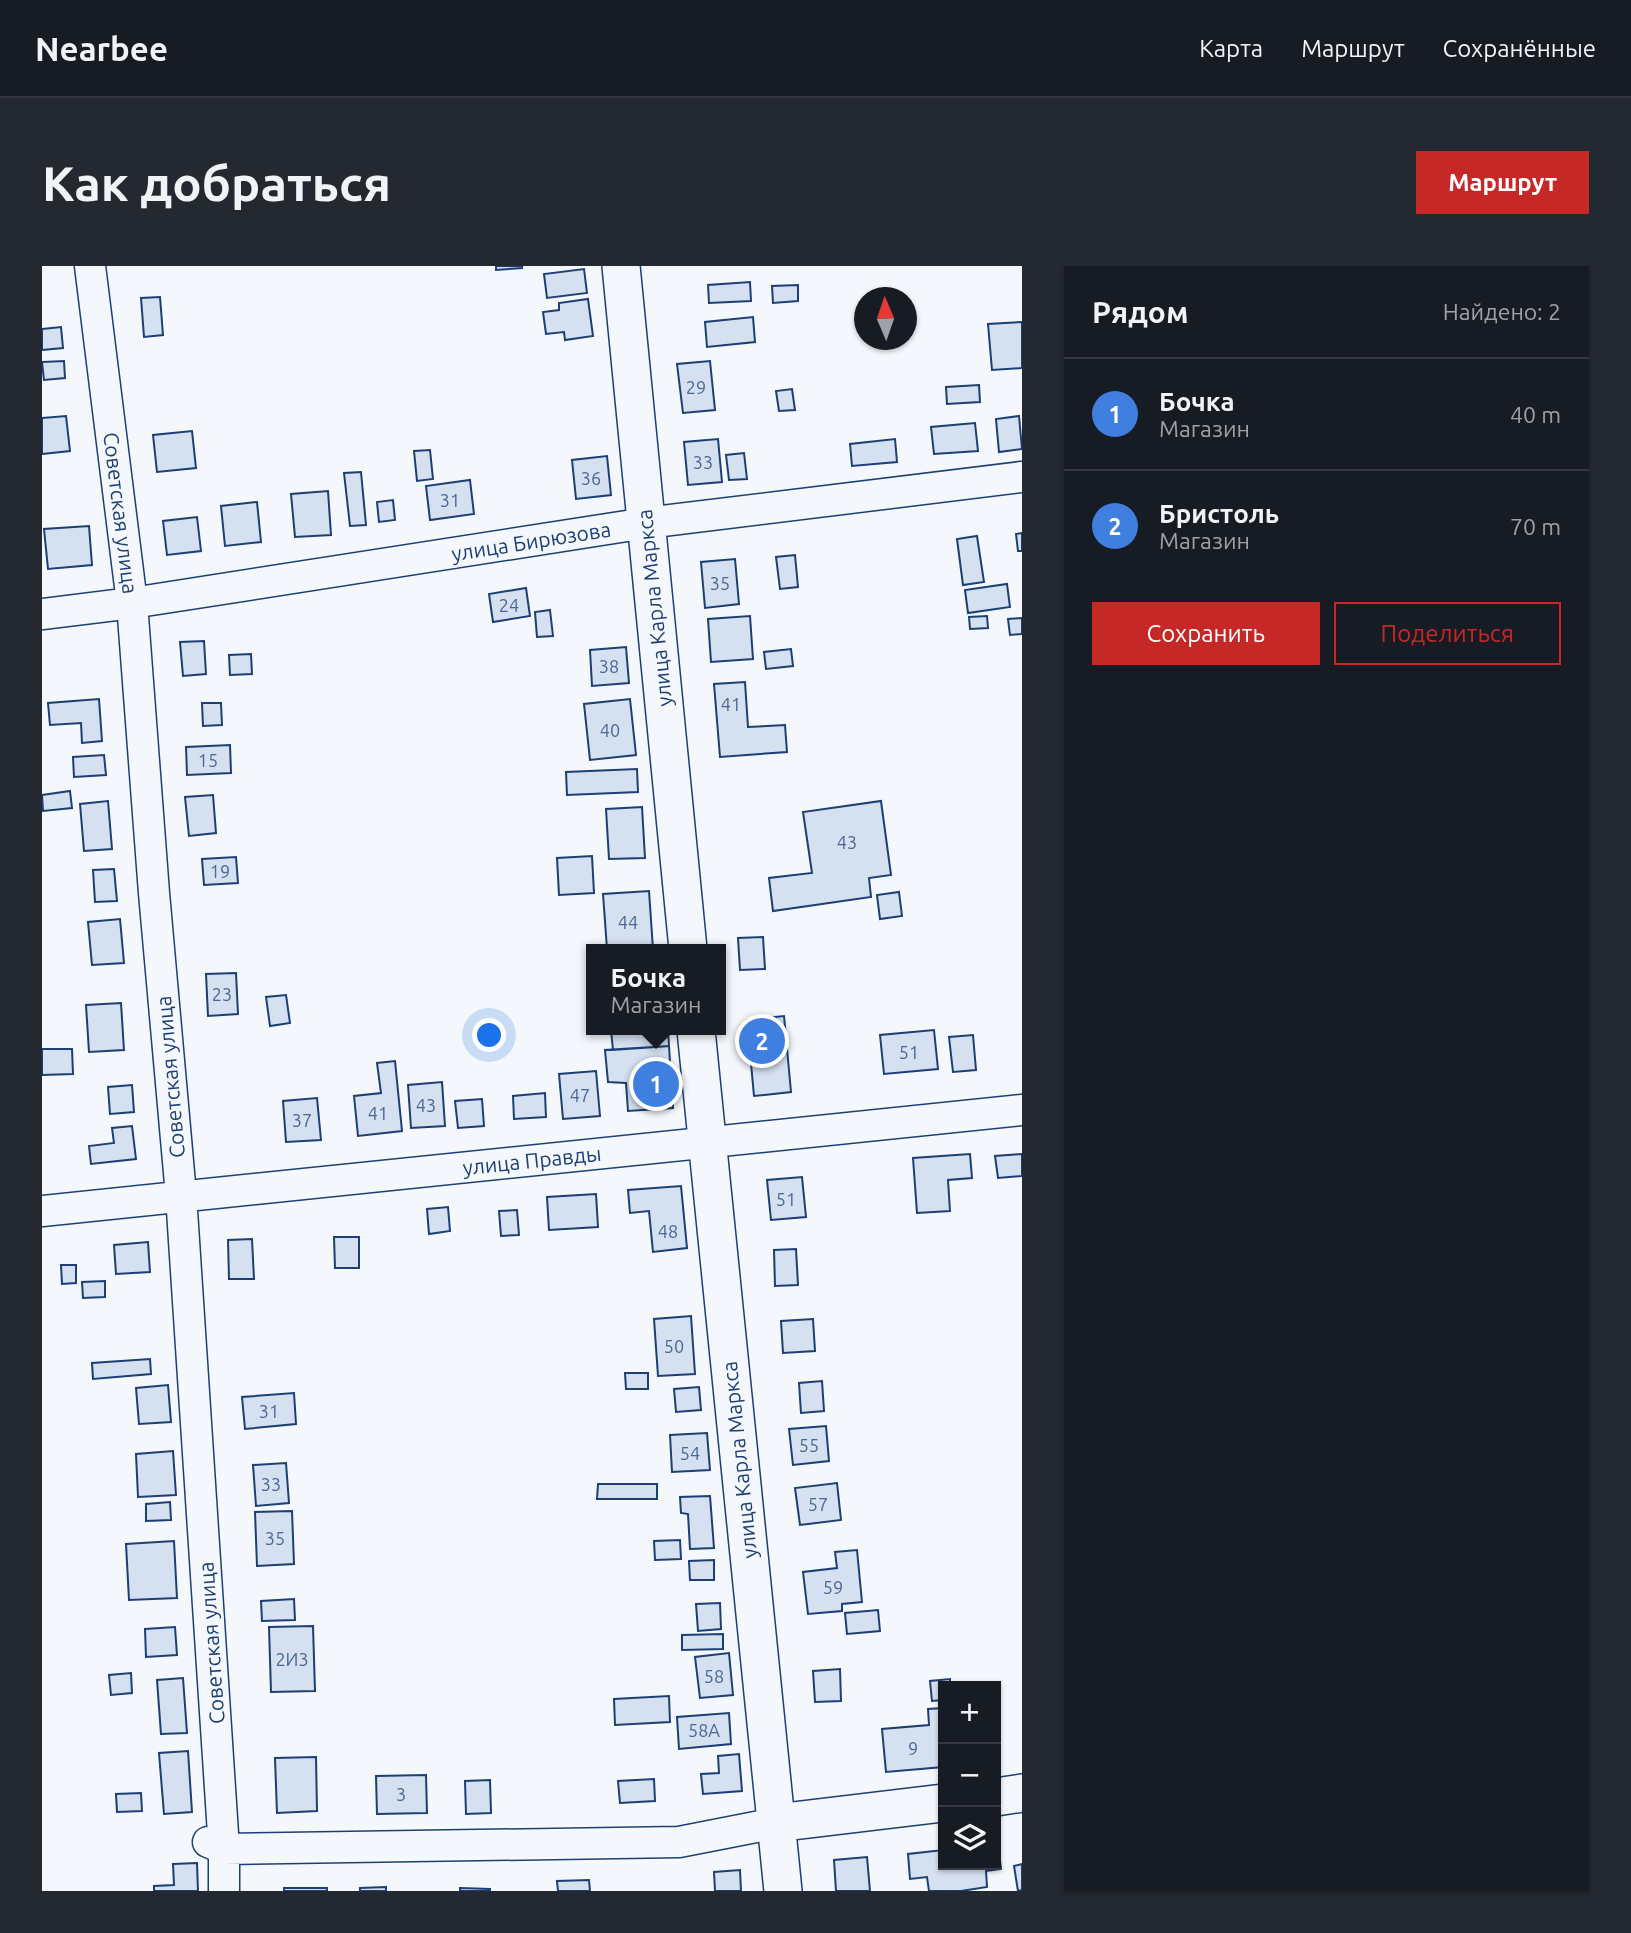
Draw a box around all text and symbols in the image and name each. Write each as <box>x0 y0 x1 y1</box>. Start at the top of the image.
text: Nearbee <box>35 30 168 67</box>
text: Карта <box>1199 35 1263 62</box>
text: Маршрут <box>1301 35 1405 62</box>
text: Сохранённые <box>1443 35 1596 62</box>
button: Маршрут <box>1416 151 1589 214</box>
text: Как добраться <box>42 155 391 210</box>
north arrow <box>854 287 917 350</box>
text: Рядом <box>1092 295 1188 329</box>
text: Найдено: 2 <box>1443 299 1561 324</box>
house number: 29 <box>686 377 706 397</box>
text: Бочка <box>1159 387 1235 416</box>
text: 1 <box>1109 402 1121 427</box>
text: 40 m <box>1510 402 1561 427</box>
text: Магазин <box>1159 416 1250 441</box>
street label: Советская улица <box>99 431 143 595</box>
house number: 33 <box>693 452 713 472</box>
house number: 36 <box>581 468 601 488</box>
house number: 31 <box>440 490 460 510</box>
text: Бристоль <box>1159 499 1279 528</box>
street label: улица Карла Маркса <box>632 508 676 708</box>
text: 2 <box>1109 514 1121 539</box>
text: 70 m <box>1510 514 1561 539</box>
street label: улица Бирюзова <box>450 517 612 565</box>
text: Магазин <box>1159 528 1250 553</box>
house number: 35 <box>710 573 730 593</box>
house number: 24 <box>499 595 519 615</box>
button: Сохранить <box>1092 602 1320 665</box>
button: Поделиться <box>1334 602 1561 665</box>
house number: 38 <box>599 656 619 676</box>
house number: 41 <box>721 694 741 714</box>
house number: 40 <box>600 720 620 740</box>
house number: 15 <box>198 750 218 770</box>
house number: 43 <box>837 832 857 852</box>
house number: 19 <box>210 861 230 881</box>
house number: 44 <box>618 912 638 932</box>
popup <box>586 944 726 1035</box>
text: Бочка <box>611 963 686 992</box>
house number: 23 <box>212 984 232 1004</box>
text: Магазин <box>611 992 701 1017</box>
street label: Советская улица <box>151 995 189 1159</box>
pin: 2 <box>739 1015 785 1067</box>
your location <box>472 1018 506 1052</box>
house number: 51 <box>899 1042 919 1062</box>
pin: 1 <box>633 1058 679 1110</box>
house number: 47 <box>570 1085 590 1105</box>
house number: 43 <box>416 1095 436 1115</box>
house number: 41 <box>368 1103 388 1123</box>
house number: 37 <box>292 1110 312 1130</box>
street label: улица Правды <box>461 1141 603 1179</box>
house number: 51 <box>776 1189 796 1209</box>
house number: 48 <box>658 1221 678 1241</box>
house number: 50 <box>664 1336 684 1356</box>
street label: улица Карла Маркса <box>717 1360 761 1560</box>
house number: 31 <box>259 1401 279 1421</box>
house number: 55 <box>799 1435 819 1455</box>
house number: 54 <box>680 1443 700 1463</box>
house number: 33 <box>261 1474 281 1494</box>
house number: 57 <box>808 1494 828 1514</box>
house number: 35 <box>265 1528 285 1548</box>
street label: Советская улица <box>193 1561 229 1725</box>
house number: 59 <box>823 1577 843 1597</box>
house number: 2И3 <box>275 1649 309 1669</box>
house number: 58 <box>704 1666 724 1686</box>
map controls <box>938 1681 1001 1870</box>
button: + <box>938 1681 1001 1744</box>
house number: 58А <box>688 1720 720 1740</box>
house number: 9 <box>908 1738 918 1758</box>
button: − <box>938 1744 1001 1807</box>
house number: 3 <box>396 1784 406 1804</box>
button: layers <box>938 1807 1001 1870</box>

